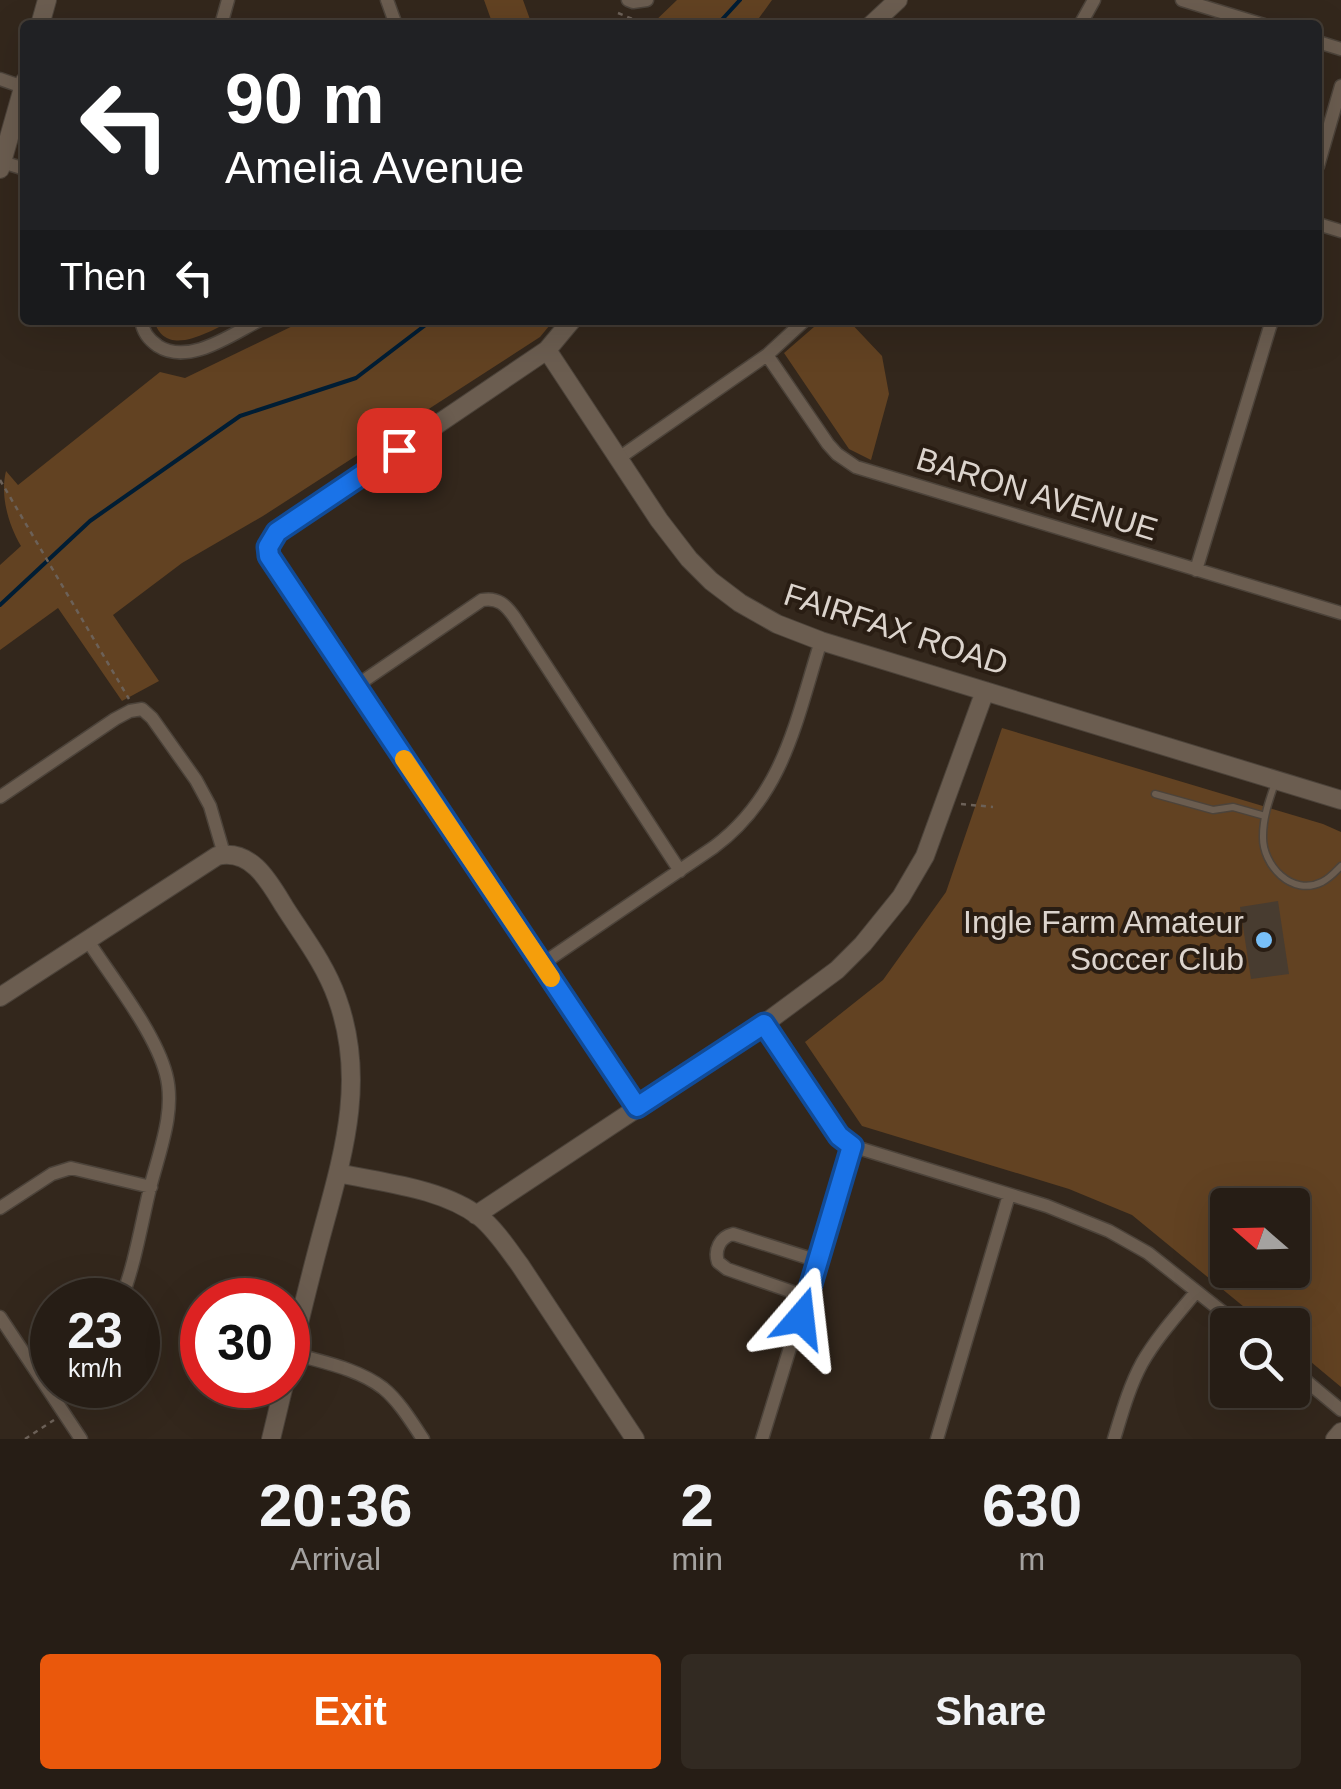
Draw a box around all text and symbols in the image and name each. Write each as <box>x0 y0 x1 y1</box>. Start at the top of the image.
icon: left <box>60 60 190 190</box>
text: 90 m <box>225 60 385 138</box>
text: Amelia Avenue <box>225 142 524 193</box>
icon: left <box>167 250 222 305</box>
text: Then <box>60 256 147 298</box>
pin <box>357 408 442 493</box>
icon: arrive <box>372 423 427 478</box>
street label: BARON AVENUE <box>912 440 1162 548</box>
street label: FAIRFAX ROAD <box>780 576 1012 682</box>
place label: Ingle Farm Amateur Soccer Club <box>963 904 1244 977</box>
marker: Ingle Farm Amateur Soccer Club <box>1253 929 1275 951</box>
north arrow <box>1210 1188 1310 1288</box>
map controls <box>1210 1188 1310 1408</box>
position arrow <box>749 1266 853 1370</box>
speed limit sign: 30 <box>180 1278 310 1408</box>
text: 23 <box>67 1303 123 1359</box>
button: search <box>1210 1308 1310 1408</box>
text: km/h <box>68 1354 122 1382</box>
text: 20:36 <box>259 1472 412 1539</box>
text: 2 <box>680 1472 714 1539</box>
text: 630 <box>982 1472 1082 1539</box>
text: Arrival <box>290 1541 381 1577</box>
text: min <box>671 1541 723 1577</box>
text: m <box>1019 1541 1045 1577</box>
button: Exit <box>40 1654 661 1769</box>
button: Share <box>681 1654 1301 1769</box>

